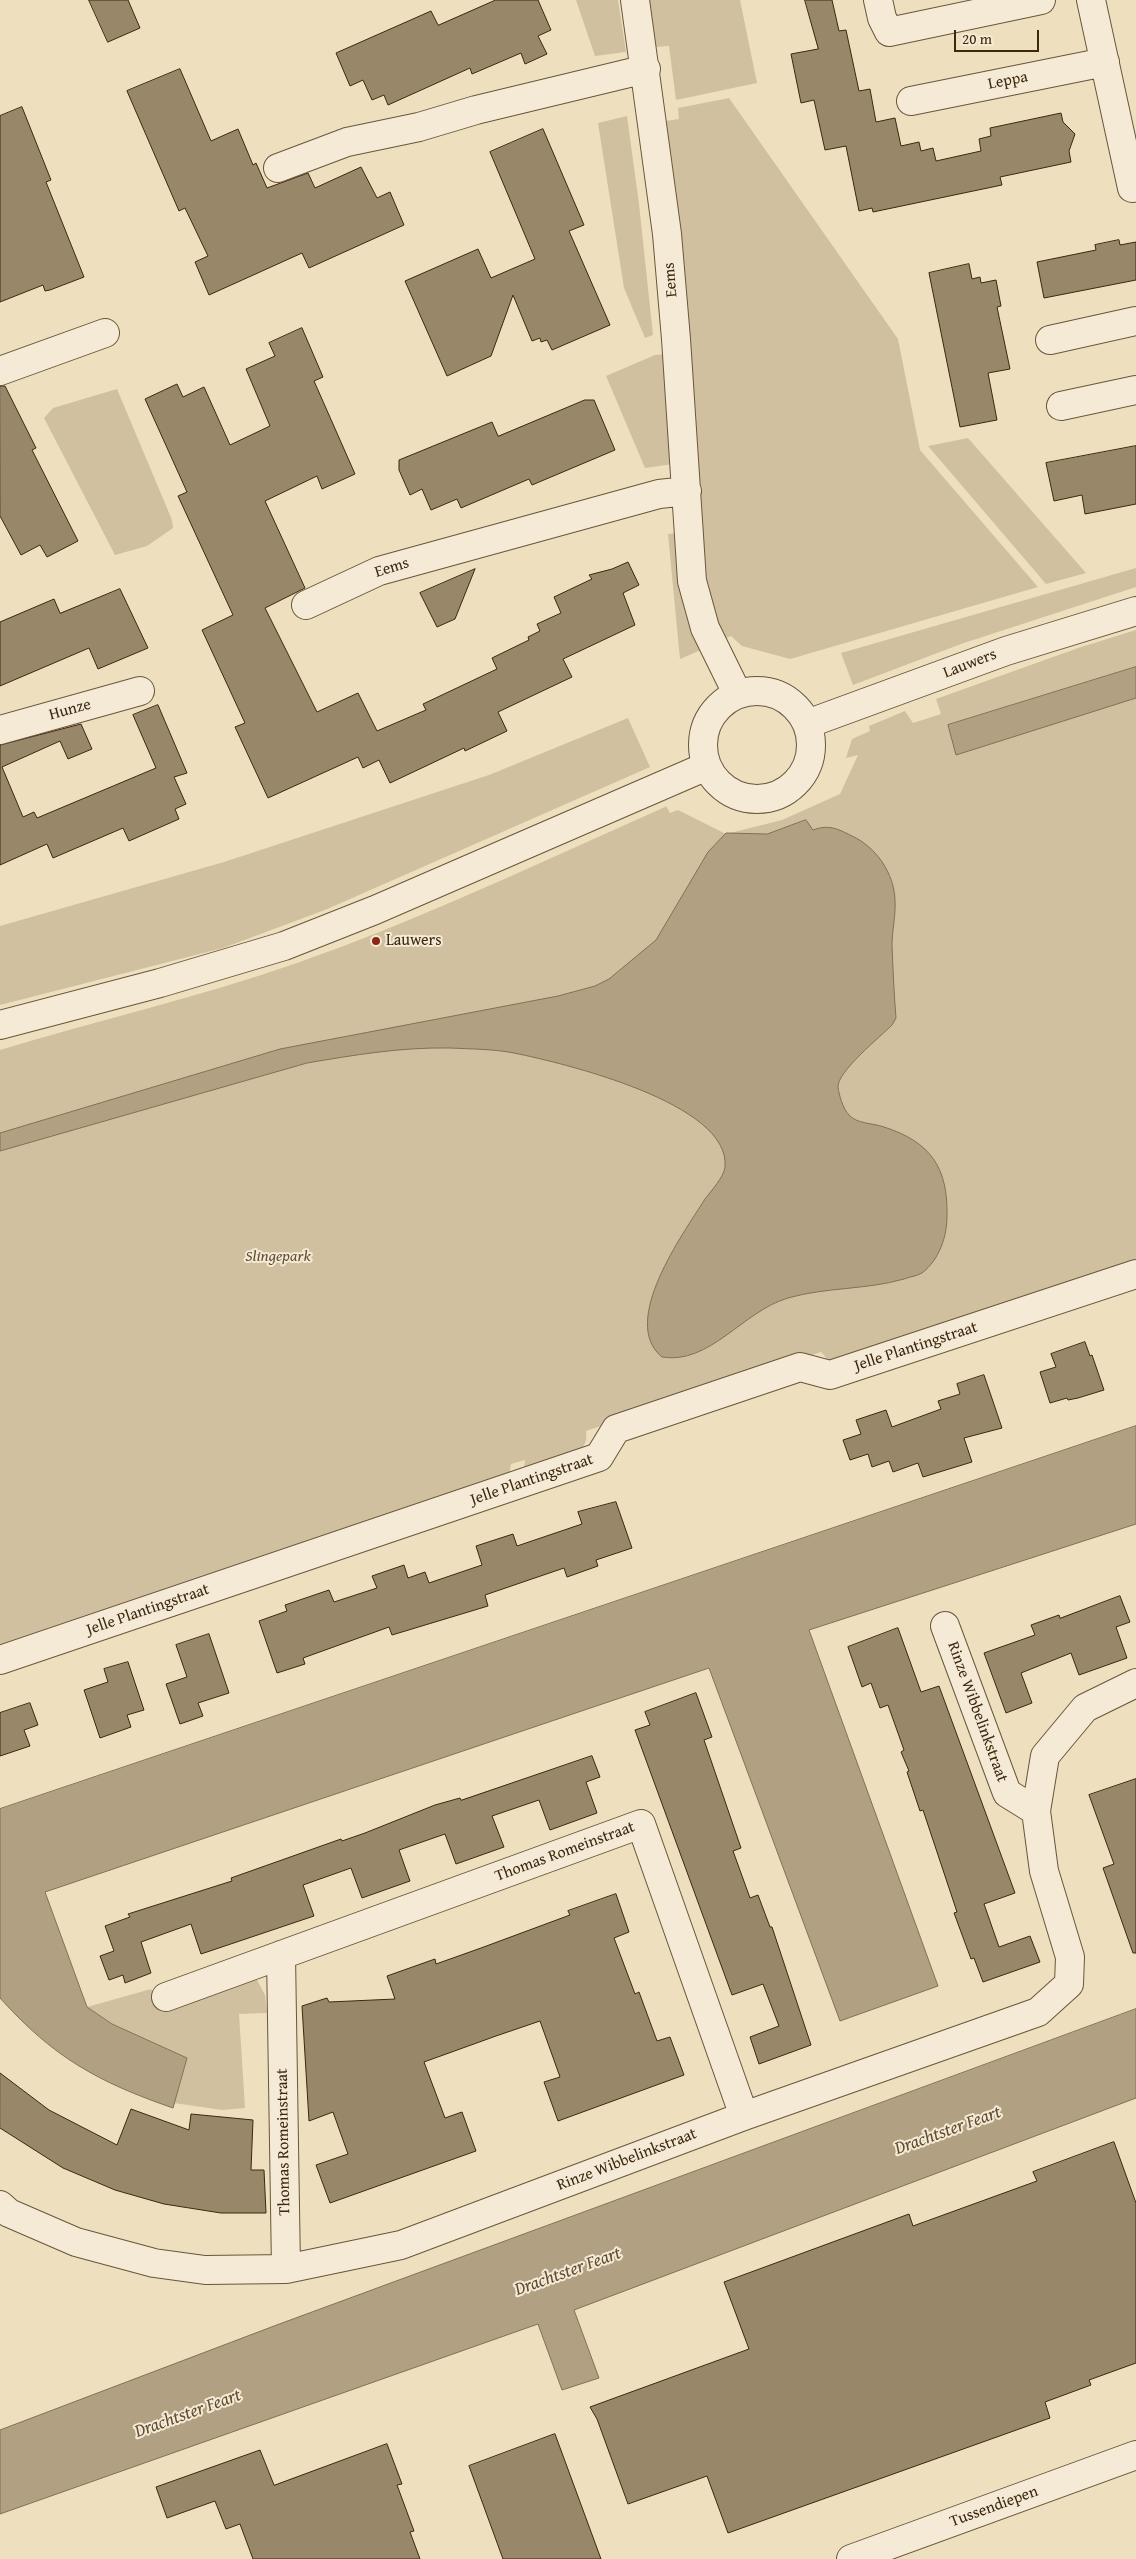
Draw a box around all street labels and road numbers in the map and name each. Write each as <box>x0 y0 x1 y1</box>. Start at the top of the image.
street label: Leppa <box>986 68 1030 94</box>
street label: Eems <box>660 262 682 298</box>
street label: Eems <box>372 554 412 582</box>
street label: Lauwers <box>941 645 999 683</box>
street label: Hunze <box>47 695 93 725</box>
street label: Jelle Plantingstraat <box>852 1318 980 1376</box>
street label: Jelle Plantingstraat <box>468 1450 596 1510</box>
street label: Jelle Plantingstraat <box>84 1580 212 1640</box>
street label: Rinze Wibbelinkstraat <box>943 1639 1011 1785</box>
street label: Thomas Romeinstraat <box>493 1818 637 1886</box>
street label: Thomas Romeinstraat <box>273 2068 295 2216</box>
street label: Rinze Wibbelinkstraat <box>554 2124 700 2196</box>
street label: Tussendiepen <box>947 2482 1041 2532</box>

